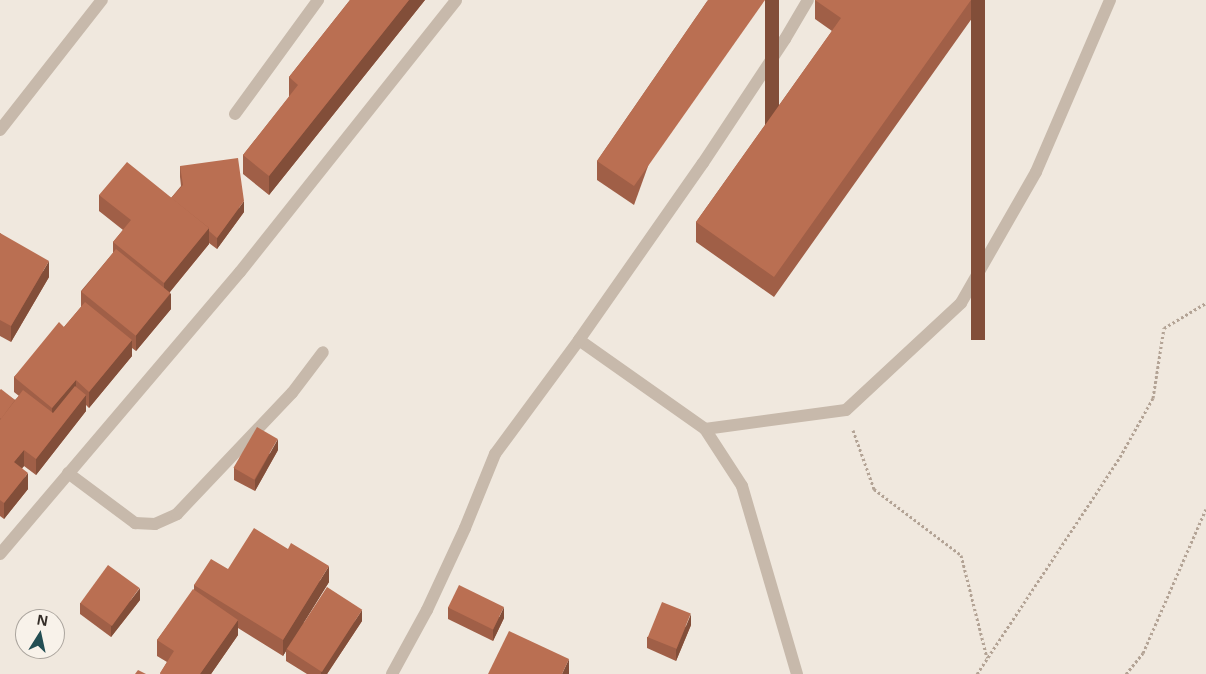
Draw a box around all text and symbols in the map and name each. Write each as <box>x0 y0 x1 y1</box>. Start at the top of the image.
north arrow <box>15 609 65 659</box>
text: N <box>35 609 50 630</box>

